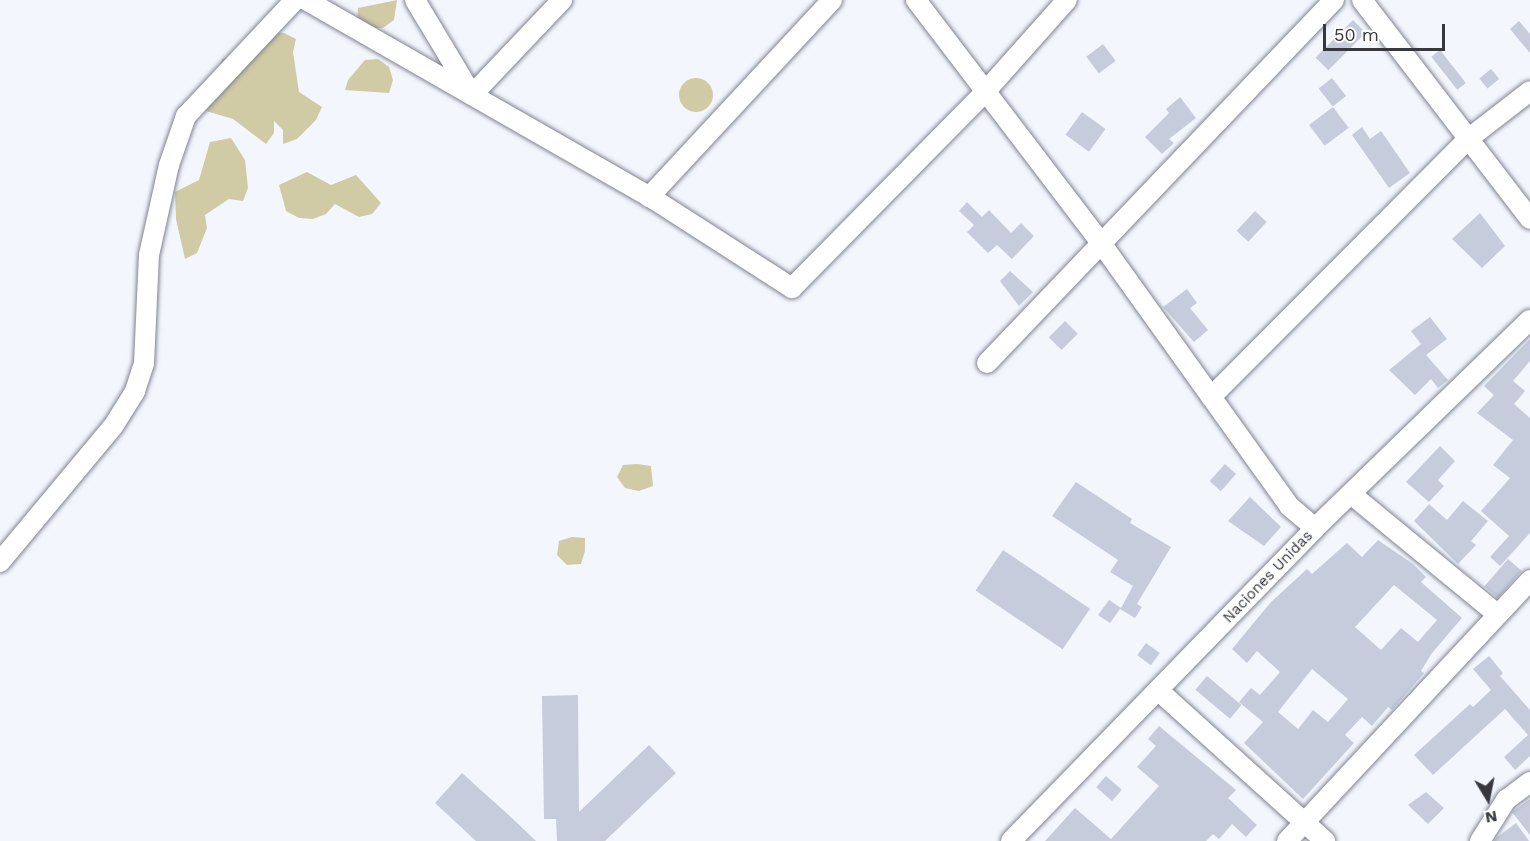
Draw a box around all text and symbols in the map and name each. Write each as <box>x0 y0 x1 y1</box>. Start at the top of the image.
scale bar <box>1326 12 1448 50</box>
text: 50 m <box>1334 24 1379 45</box>
street label: Naciones Unidas <box>1219 527 1317 627</box>
north arrow <box>1458 769 1518 829</box>
text: N <box>1484 807 1499 828</box>

